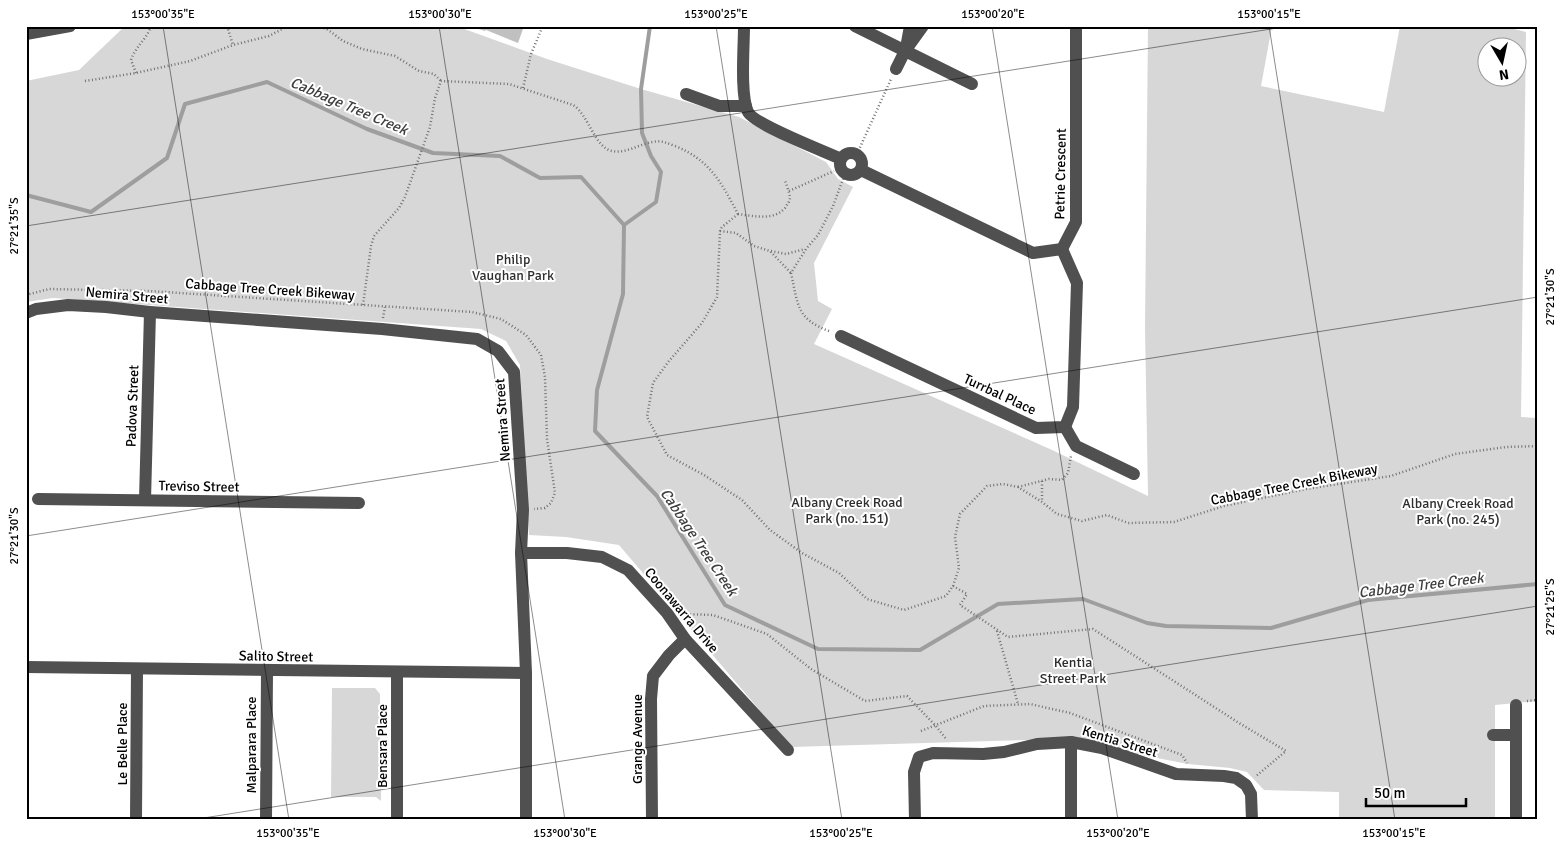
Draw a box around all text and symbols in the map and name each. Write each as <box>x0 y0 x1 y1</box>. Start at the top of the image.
text: 153°00'35"E <box>131 7 195 22</box>
text: 153°00'30"E <box>408 7 472 22</box>
text: 153°00'25"E <box>684 7 748 22</box>
text: 153°00'20"E <box>961 7 1025 22</box>
text: 153°00'15"E <box>1237 7 1301 22</box>
north arrow <box>1476 38 1526 88</box>
text: N <box>1498 65 1510 84</box>
water label: Cabbage Tree Creek <box>288 73 412 139</box>
street label: Petrie Crescent <box>1051 128 1070 220</box>
text: 27°21'35"S <box>7 197 22 255</box>
park label: Philip Vaughan Park <box>472 251 554 284</box>
text: 27°21'30"S <box>1543 268 1558 326</box>
street label: Cabbage Tree Creek Bikeway <box>185 275 356 304</box>
street label: Nemira Street <box>85 283 169 308</box>
street label: Padova Street <box>123 365 142 447</box>
street label: Turrbal Place <box>961 370 1039 419</box>
street label: Nemira Street <box>491 378 514 462</box>
street label: Cabbage Tree Creek Bikeway <box>1209 460 1379 509</box>
street label: Treviso Street <box>158 477 240 496</box>
water label: Cabbage Tree Creek <box>656 485 742 600</box>
park label: Albany Creek Road Park (no. 151) <box>791 494 903 527</box>
park label: Albany Creek Road Park (no. 245) <box>1402 495 1514 528</box>
text: 27°21'30"S <box>7 507 22 565</box>
street label: Coonawarra Drive <box>641 564 722 656</box>
water label: Cabbage Tree Creek <box>1358 568 1486 602</box>
text: 27°21'25"S <box>1543 578 1558 636</box>
street label: Salito Street <box>239 647 313 666</box>
park label: Kentia Street Park <box>1040 654 1106 687</box>
street label: Grange Avenue <box>629 694 646 784</box>
street label: Malparara Place <box>243 696 260 794</box>
street label: Le Belle Place <box>114 702 131 786</box>
street label: Bensara Place <box>374 704 391 788</box>
street label: Kentia Street <box>1080 722 1160 761</box>
scale bar <box>1366 776 1466 808</box>
text: 50 m <box>1374 784 1405 802</box>
text: 153°00'35"E <box>256 826 320 841</box>
text: 153°00'30"E <box>533 826 597 841</box>
text: 153°00'25"E <box>809 826 873 841</box>
text: 153°00'20"E <box>1086 826 1150 841</box>
text: 153°00'15"E <box>1362 826 1426 841</box>

